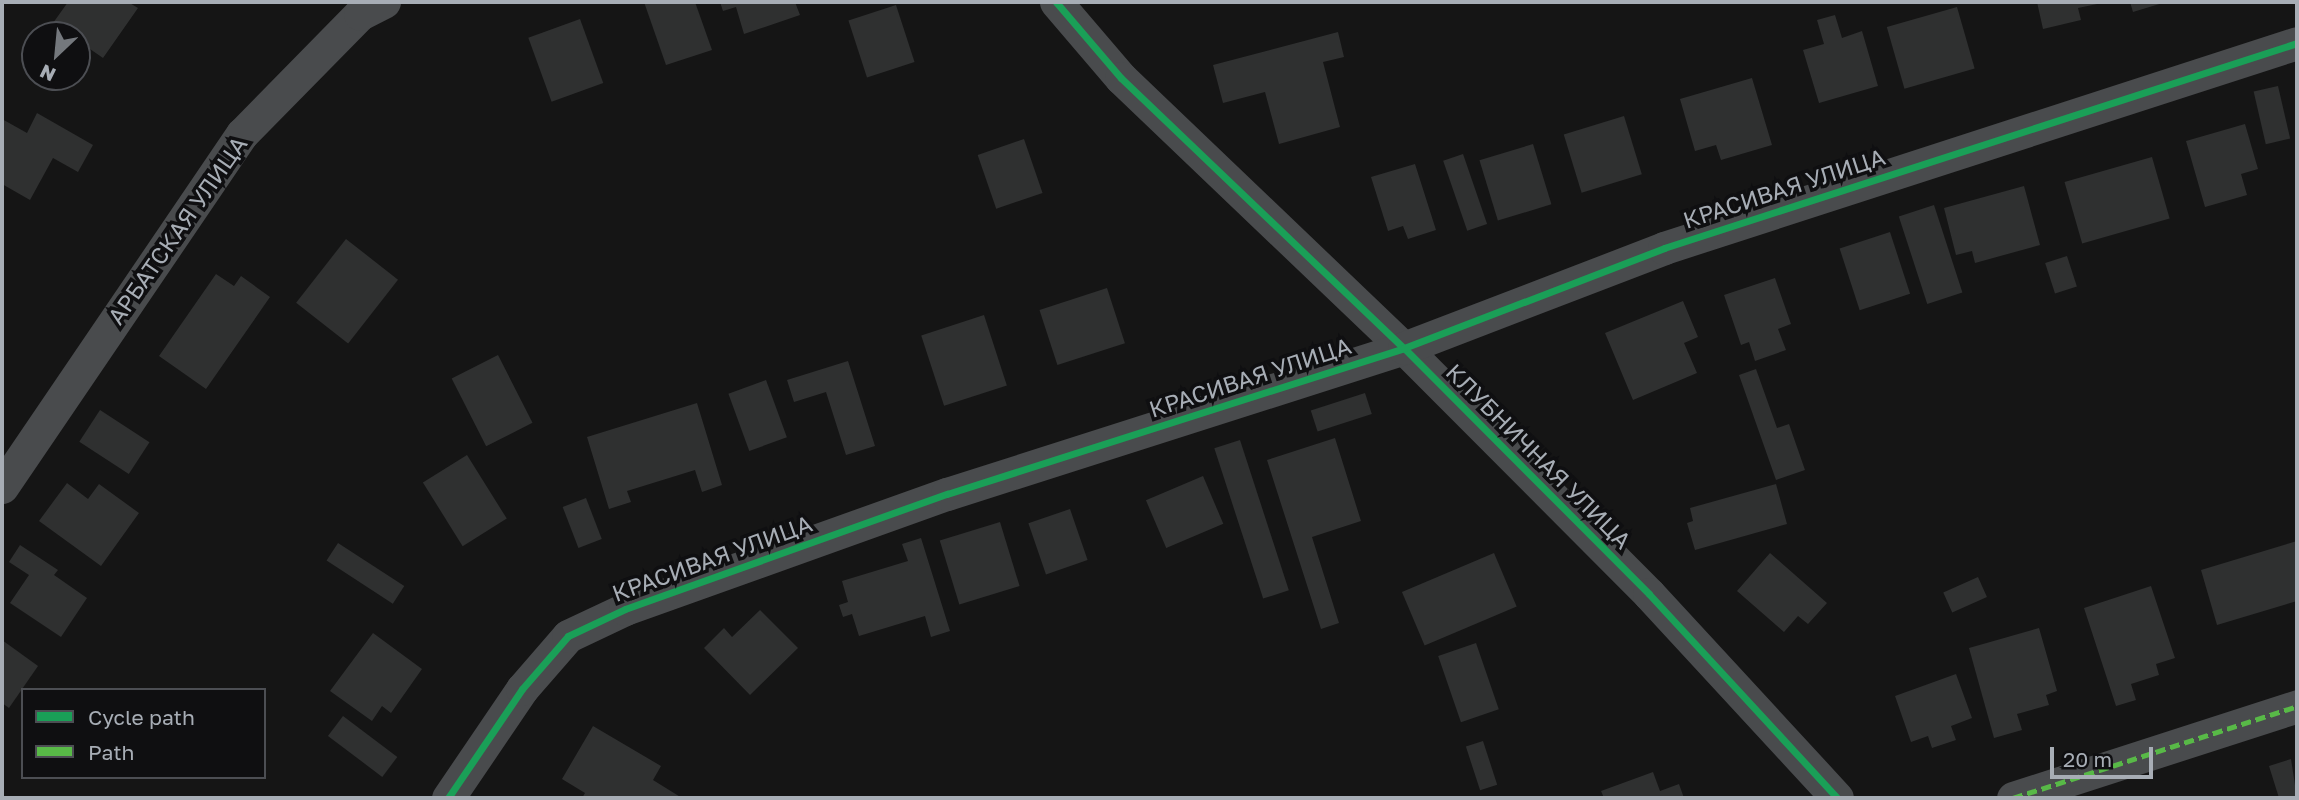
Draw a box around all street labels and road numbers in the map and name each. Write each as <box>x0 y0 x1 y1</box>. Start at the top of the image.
street label: АРБАТСКАЯ УЛИЦА <box>102 131 252 329</box>
street label: КРАСИВАЯ УЛИЦА <box>1679 142 1889 234</box>
street label: КРАСИВАЯ УЛИЦА <box>1145 331 1355 423</box>
street label: КЛУБНИЧНАЯ УЛИЦА <box>1441 358 1637 554</box>
street label: КРАСИВАЯ УЛИЦА <box>608 509 816 607</box>

